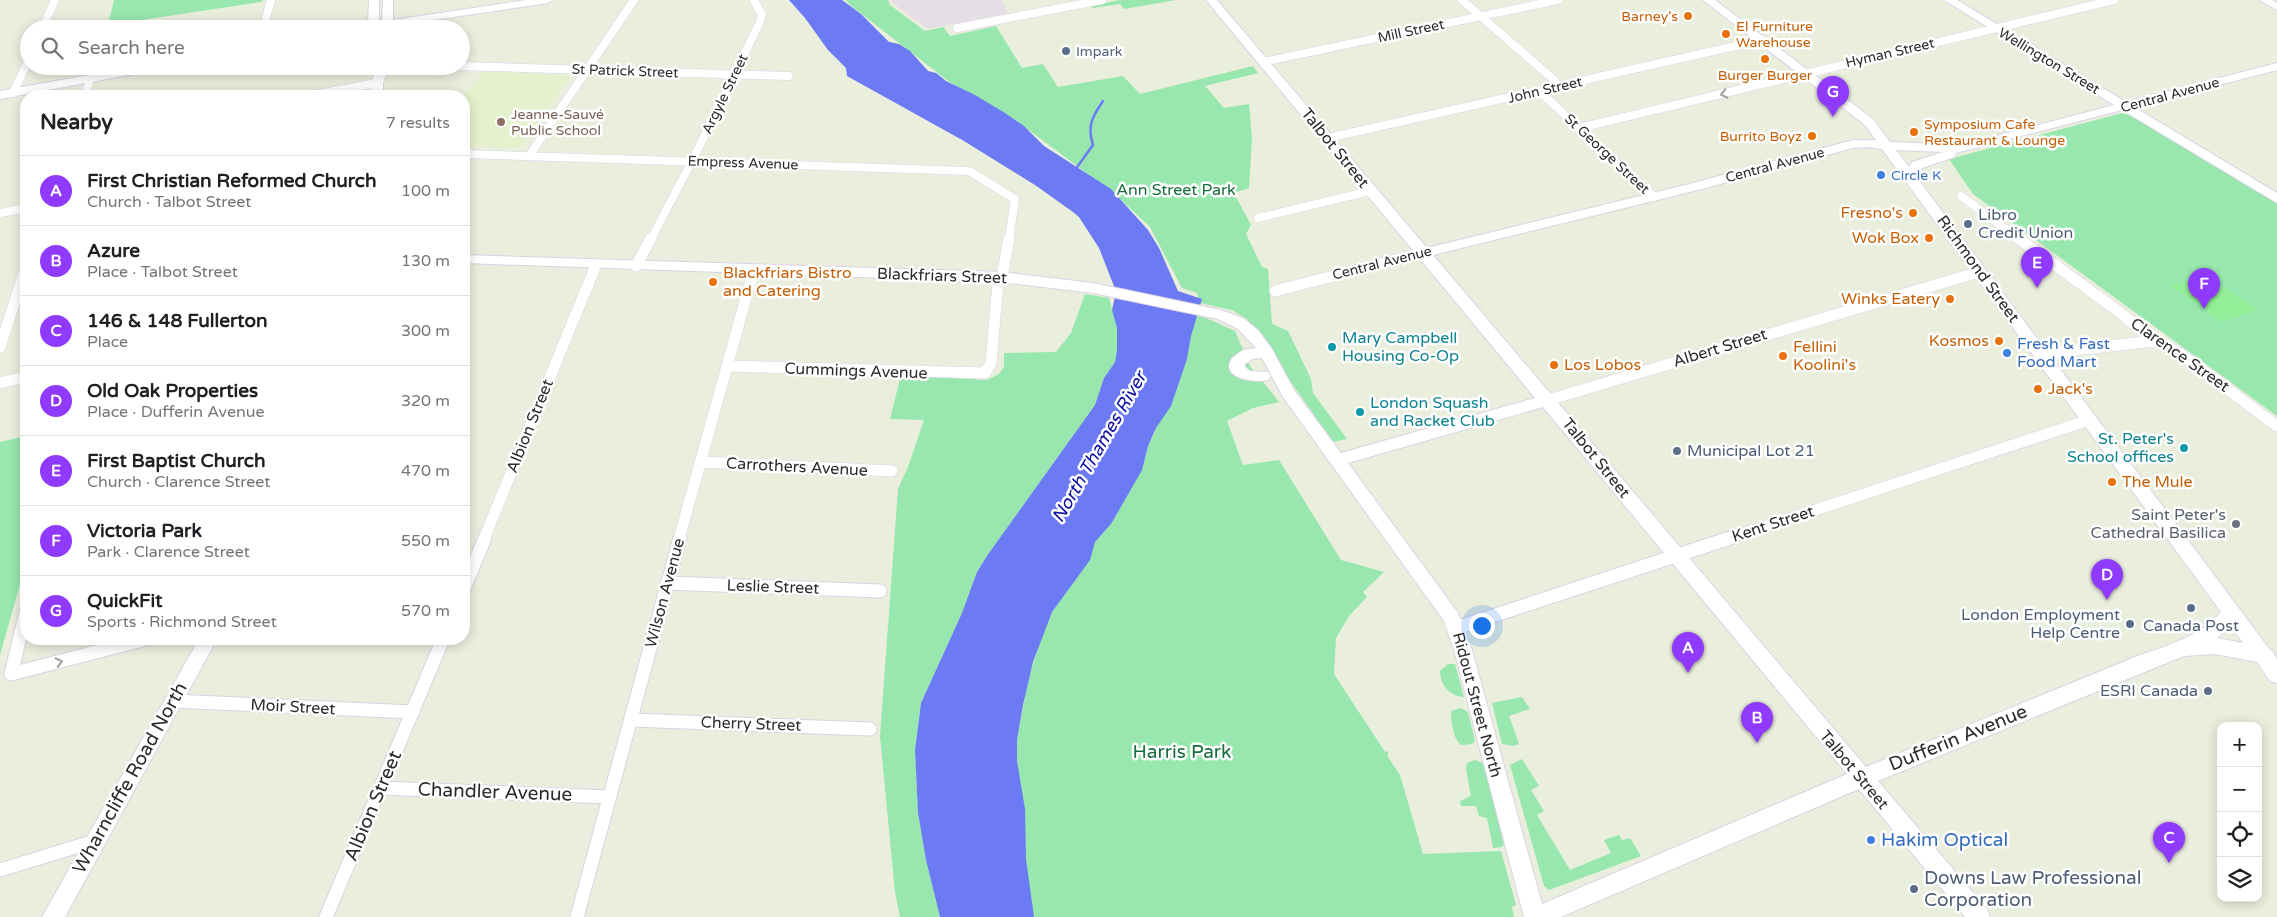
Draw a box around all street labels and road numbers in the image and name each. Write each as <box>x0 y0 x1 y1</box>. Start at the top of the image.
street label: Mill Street <box>1376 16 1446 46</box>
street label: Wellington Street <box>1995 24 2103 98</box>
street label: Hyman Street <box>1844 34 1937 72</box>
street label: Argyle Street <box>698 51 752 137</box>
street label: St Patrick Street <box>571 61 679 81</box>
street label: John Street <box>1506 73 1584 107</box>
street label: Central Avenue <box>2119 74 2221 116</box>
street label: Talbot Street <box>1297 104 1373 192</box>
street label: St George Street <box>1561 110 1653 198</box>
street label: Central Avenue <box>1724 144 1826 186</box>
street label: Empress Avenue <box>687 153 799 173</box>
street label: Richmond Street <box>1932 211 2024 327</box>
street label: Central Avenue <box>1331 242 1433 284</box>
street label: Blackfriars Street <box>877 264 1007 288</box>
street label: Clarence Street <box>2127 313 2233 397</box>
street label: Albert Street <box>1671 324 1769 372</box>
street label: Cummings Avenue <box>784 359 928 383</box>
street label: Albion Street <box>502 376 558 476</box>
street label: Talbot Street <box>1558 414 1634 502</box>
street label: Carrothers Avenue <box>726 453 868 481</box>
street label: Kent Street <box>1729 501 1817 547</box>
street label: Wilson Avenue <box>641 536 689 650</box>
street label: Leslie Street <box>726 575 820 599</box>
street label: Ridout Street North <box>1448 630 1506 780</box>
street label: Wharncliffe Road North <box>68 679 192 877</box>
street label: Moir Street <box>250 695 336 719</box>
street label: Dufferin Avenue <box>1886 700 2030 776</box>
street label: Cherry Street <box>700 712 802 736</box>
street label: Talbot Street <box>1815 726 1893 814</box>
street label: Albion Street <box>340 747 406 865</box>
street label: Chandler Avenue <box>417 778 573 806</box>

